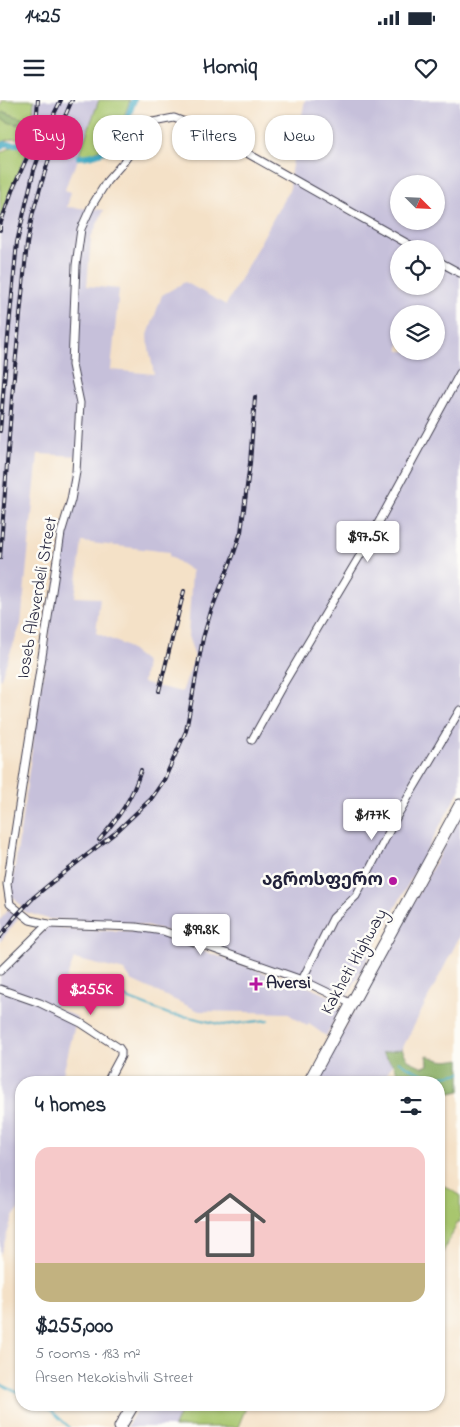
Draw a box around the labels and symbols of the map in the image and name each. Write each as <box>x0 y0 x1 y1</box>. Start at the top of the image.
north arrow <box>390 175 445 230</box>
street label: Ioseb Alaverdeli Street <box>11 515 65 681</box>
pin: $97.5K <box>327 520 409 563</box>
pin: $177K <box>337 798 407 841</box>
place label: აგროსფერო <box>262 868 383 894</box>
marker: აგროსფერო <box>387 875 399 887</box>
street label: Kakheti Highway <box>315 904 396 1020</box>
pin: $99.8K <box>160 914 242 956</box>
place label: Aversi <box>266 971 311 997</box>
pin: $255K <box>56 974 126 1016</box>
marker: Aversi <box>250 978 262 990</box>

